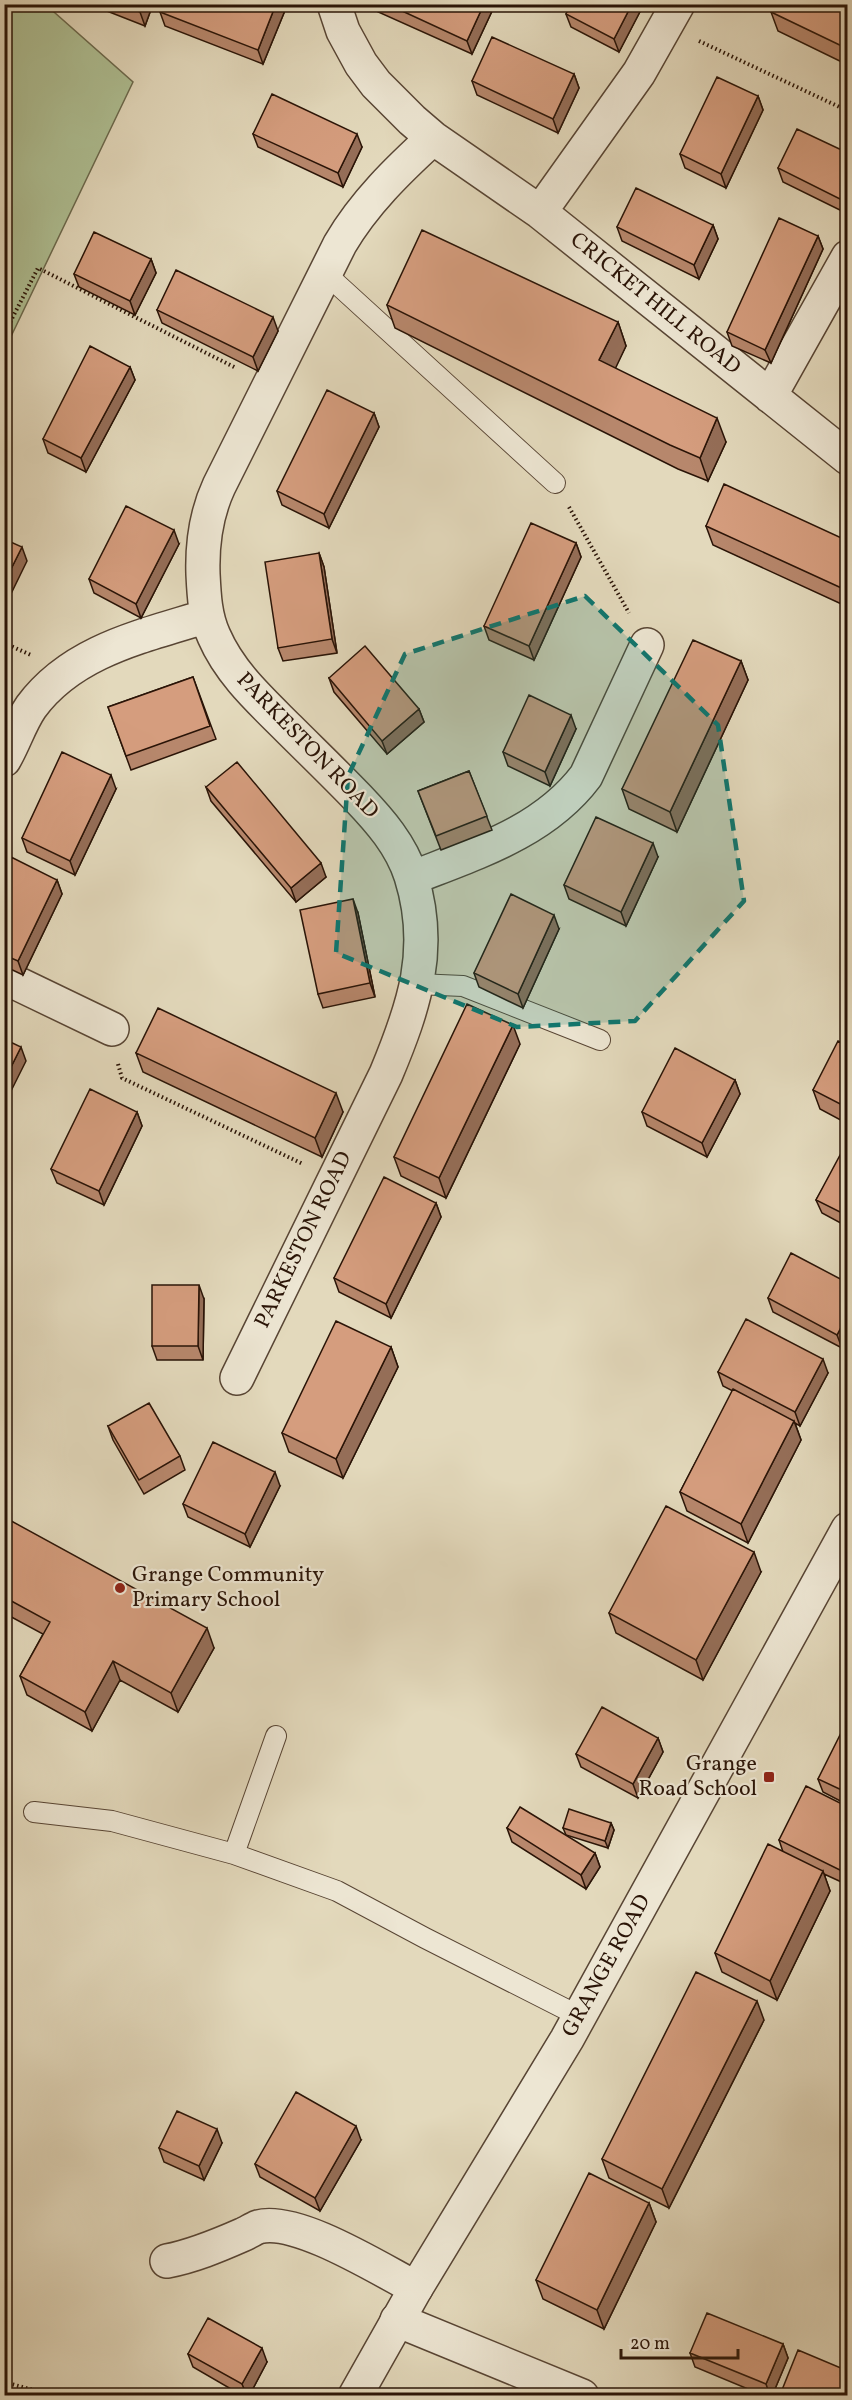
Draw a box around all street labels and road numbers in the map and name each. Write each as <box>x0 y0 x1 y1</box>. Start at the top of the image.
street label: CRICKET HILL ROAD <box>563 225 747 383</box>
street label: PARKESTON ROAD <box>229 666 385 826</box>
street label: PARKESTON ROAD <box>248 1146 360 1334</box>
street label: GRANGE ROAD <box>555 1889 659 2043</box>

